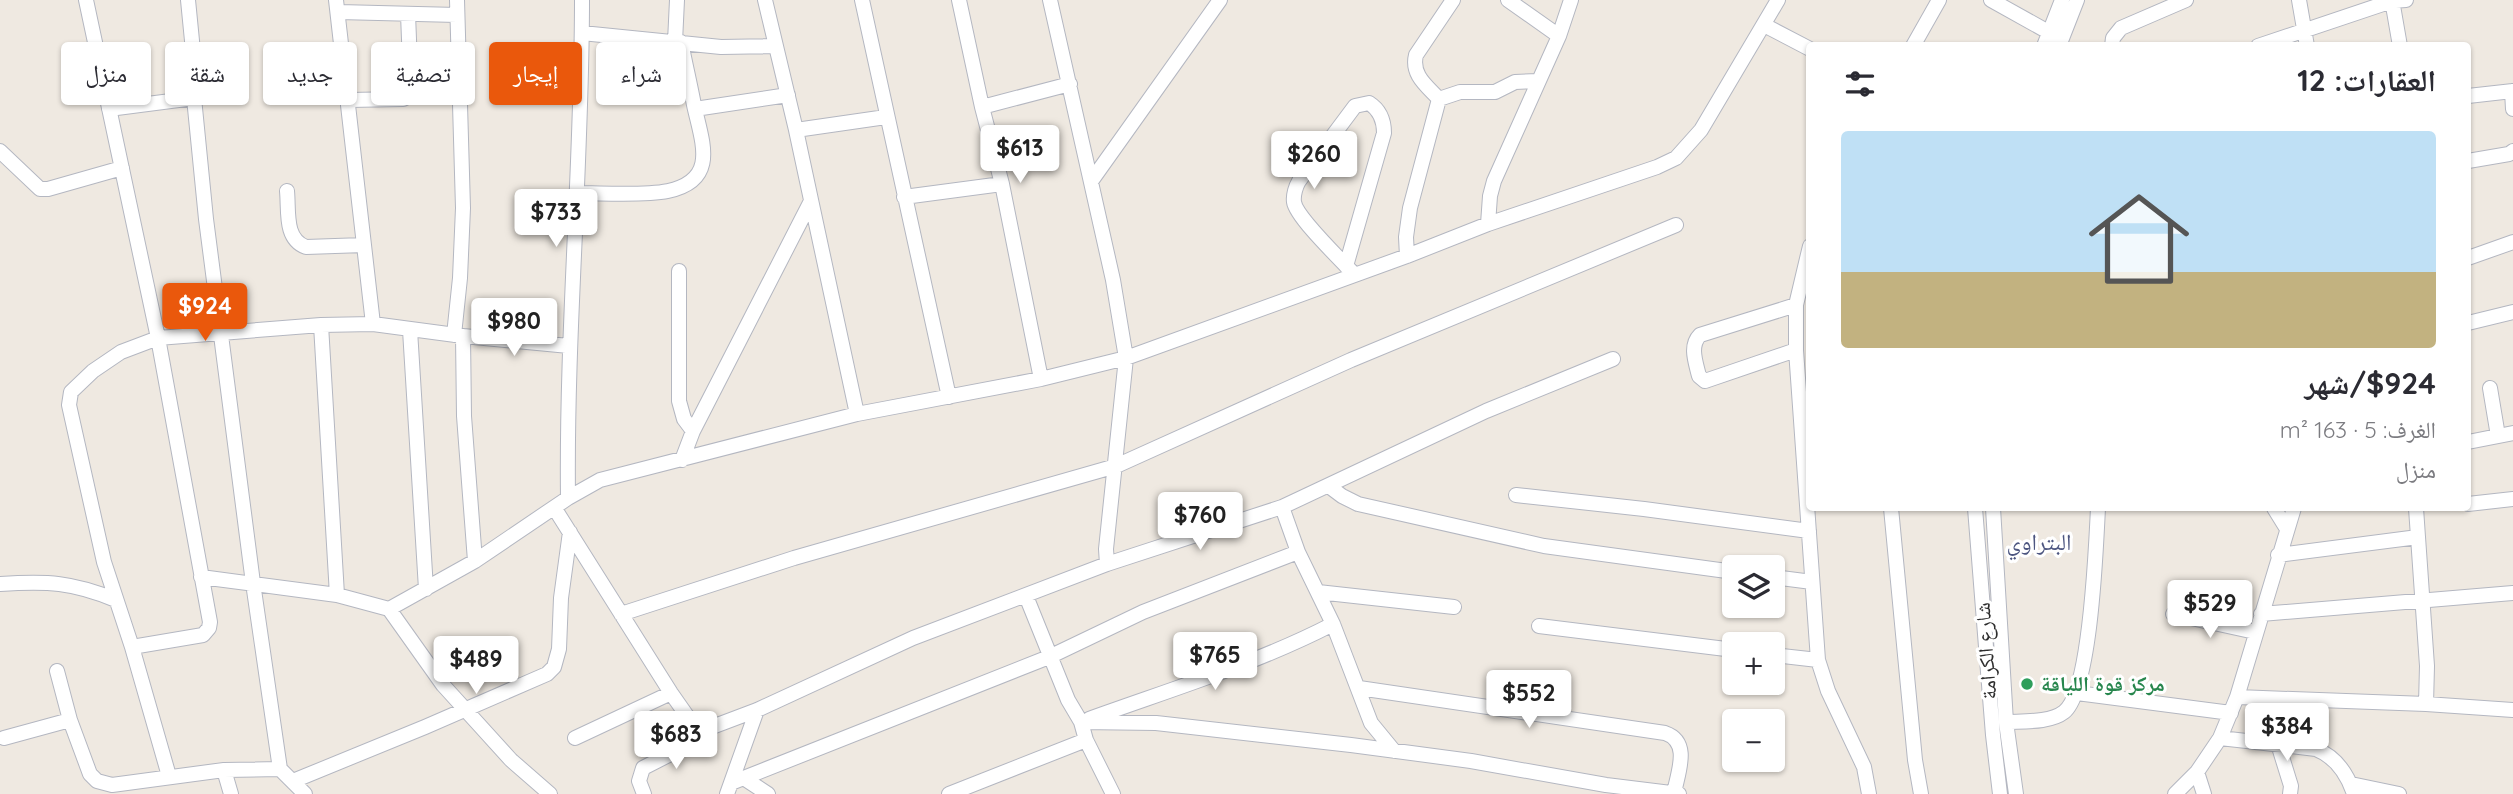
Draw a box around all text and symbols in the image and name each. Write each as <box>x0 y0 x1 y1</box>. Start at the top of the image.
chip: منزل <box>61 42 151 105</box>
chip: شقة <box>165 42 249 105</box>
chip: جديد <box>263 42 357 105</box>
chip: تصفية <box>371 42 475 105</box>
chip: إيجار <box>489 42 582 105</box>
chip: شراء <box>596 42 686 105</box>
text: العقارات: 12 <box>2297 61 2436 99</box>
icon: filters <box>1841 65 1879 103</box>
pin: $613 <box>979 125 1061 185</box>
pin: $260 <box>1273 132 1355 191</box>
text: $613 <box>996 133 1044 162</box>
text: $260 <box>1287 139 1341 168</box>
icon: home <box>2076 176 2202 302</box>
pin: $733 <box>515 190 597 249</box>
text: $733 <box>530 197 582 226</box>
pin: $924 <box>164 284 246 343</box>
text: $924 <box>178 291 232 320</box>
pin: $980 <box>473 298 555 358</box>
text: $980 <box>487 306 541 335</box>
text: $924/شهر <box>2305 364 2436 402</box>
text: الغرف: 5 · 163 m² <box>2280 415 2436 444</box>
text: منزل <box>2396 455 2436 484</box>
pin: $760 <box>1159 492 1241 552</box>
text: $760 <box>1174 500 1226 529</box>
district label: البتراوي <box>2006 527 2072 561</box>
map controls <box>1722 555 1785 772</box>
button: layers <box>1722 555 1785 618</box>
pin: $529 <box>2169 580 2251 640</box>
text: $529 <box>2183 588 2237 617</box>
street label: شارع الكرامة <box>1969 602 2002 701</box>
pin: $765 <box>1174 632 1256 692</box>
button: + <box>1722 632 1785 695</box>
pin: $489 <box>435 636 517 696</box>
text: $765 <box>1189 640 1241 669</box>
text: $489 <box>450 644 502 673</box>
pin: $552 <box>1488 670 1570 730</box>
place label: مركز قوة اللياقة <box>2041 670 2165 696</box>
marker: مركز قوة اللياقة <box>2019 676 2035 692</box>
text: $552 <box>1502 678 1556 707</box>
pin: $384 <box>2246 704 2328 763</box>
button: − <box>1722 709 1785 772</box>
text: $384 <box>2261 711 2313 740</box>
pin: $683 <box>635 712 717 771</box>
text: $683 <box>650 719 702 748</box>

